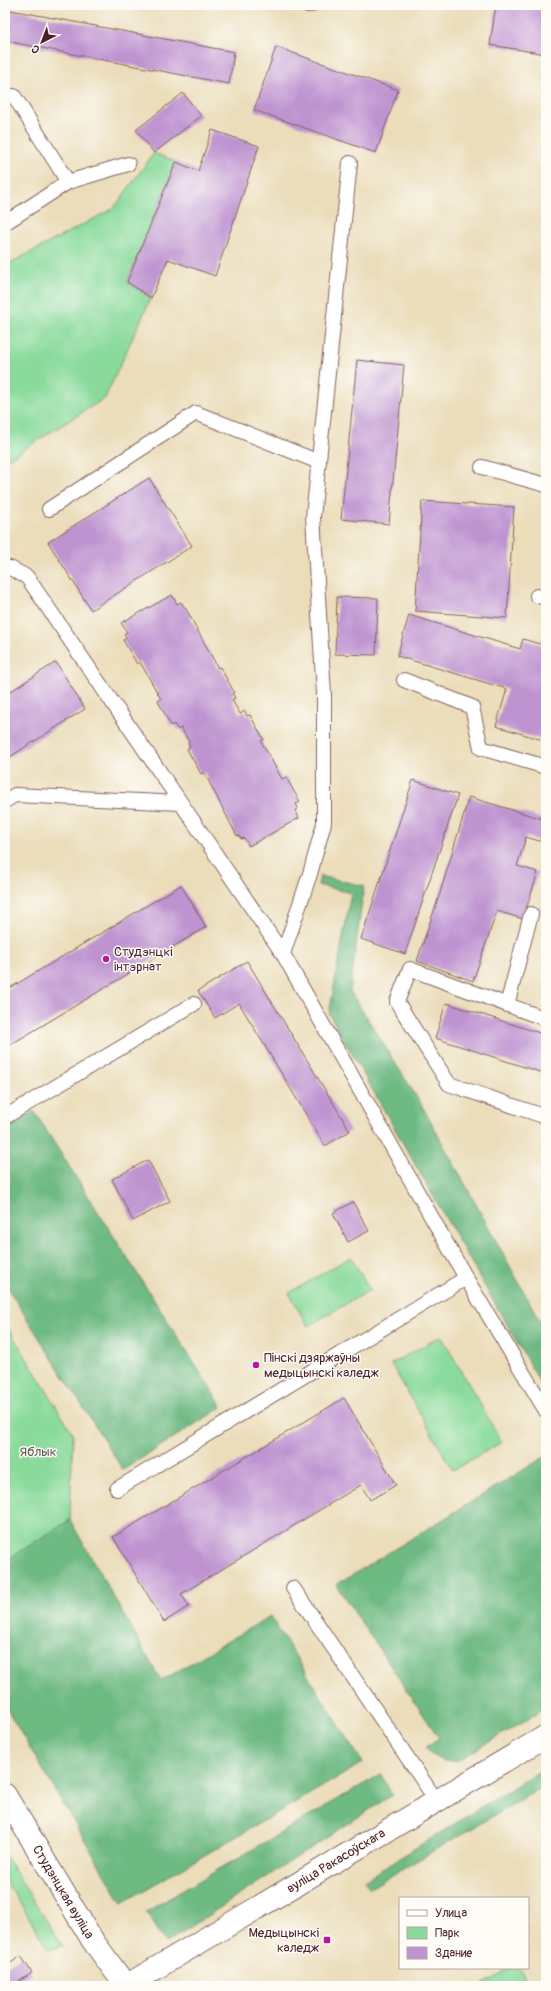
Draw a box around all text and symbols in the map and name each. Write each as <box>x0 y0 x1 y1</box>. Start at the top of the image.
north arrow <box>22 22 62 62</box>
text: С <box>29 42 43 56</box>
place label: Студэнцкі інтэрнат <box>114 944 173 975</box>
marker: Студэнцкі інтэрнат <box>101 954 111 964</box>
place label: Пінскі дзяржаўны медыцынскі каледж <box>264 1350 379 1381</box>
marker: Пінскі дзяржаўны медыцынскі каледж <box>251 1360 261 1370</box>
park label: Яблык <box>20 1444 57 1460</box>
street label: вуліца Ракасоўскага <box>284 1825 388 1897</box>
street label: Студэнцкая вуліца <box>29 1842 97 1942</box>
legend <box>399 1897 529 1969</box>
text: Улица <box>435 1906 467 1921</box>
place label: Медыцынскі каледж <box>248 1925 320 1956</box>
text: Парк <box>435 1926 460 1941</box>
marker: Медыцынскі каледж <box>322 1935 332 1945</box>
text: Здание <box>435 1946 472 1961</box>

